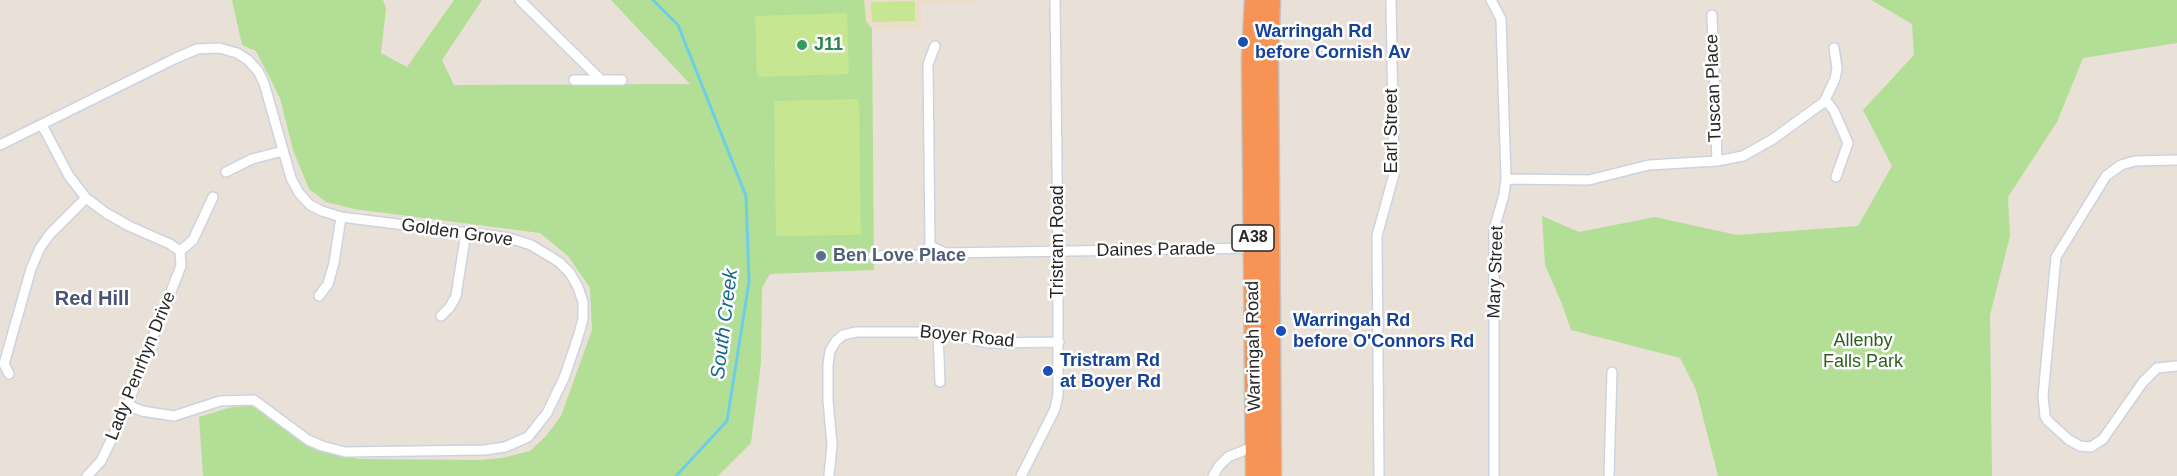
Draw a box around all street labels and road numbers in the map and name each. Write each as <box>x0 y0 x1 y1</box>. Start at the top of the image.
street label: Tuscan Place <box>1701 33 1727 143</box>
street label: Earl Street <box>1381 88 1403 174</box>
street label: Tristram Road <box>1047 185 1069 299</box>
street label: Golden Grove <box>400 215 514 251</box>
road number: A38 <box>1232 225 1274 251</box>
street label: Mary Street <box>1484 225 1508 319</box>
street label: Daines Parade <box>1096 238 1216 262</box>
street label: Warringah Road <box>1242 281 1266 411</box>
street label: Lady Penrhyn Drive <box>101 289 181 443</box>
street label: Boyer Road <box>919 321 1015 353</box>

